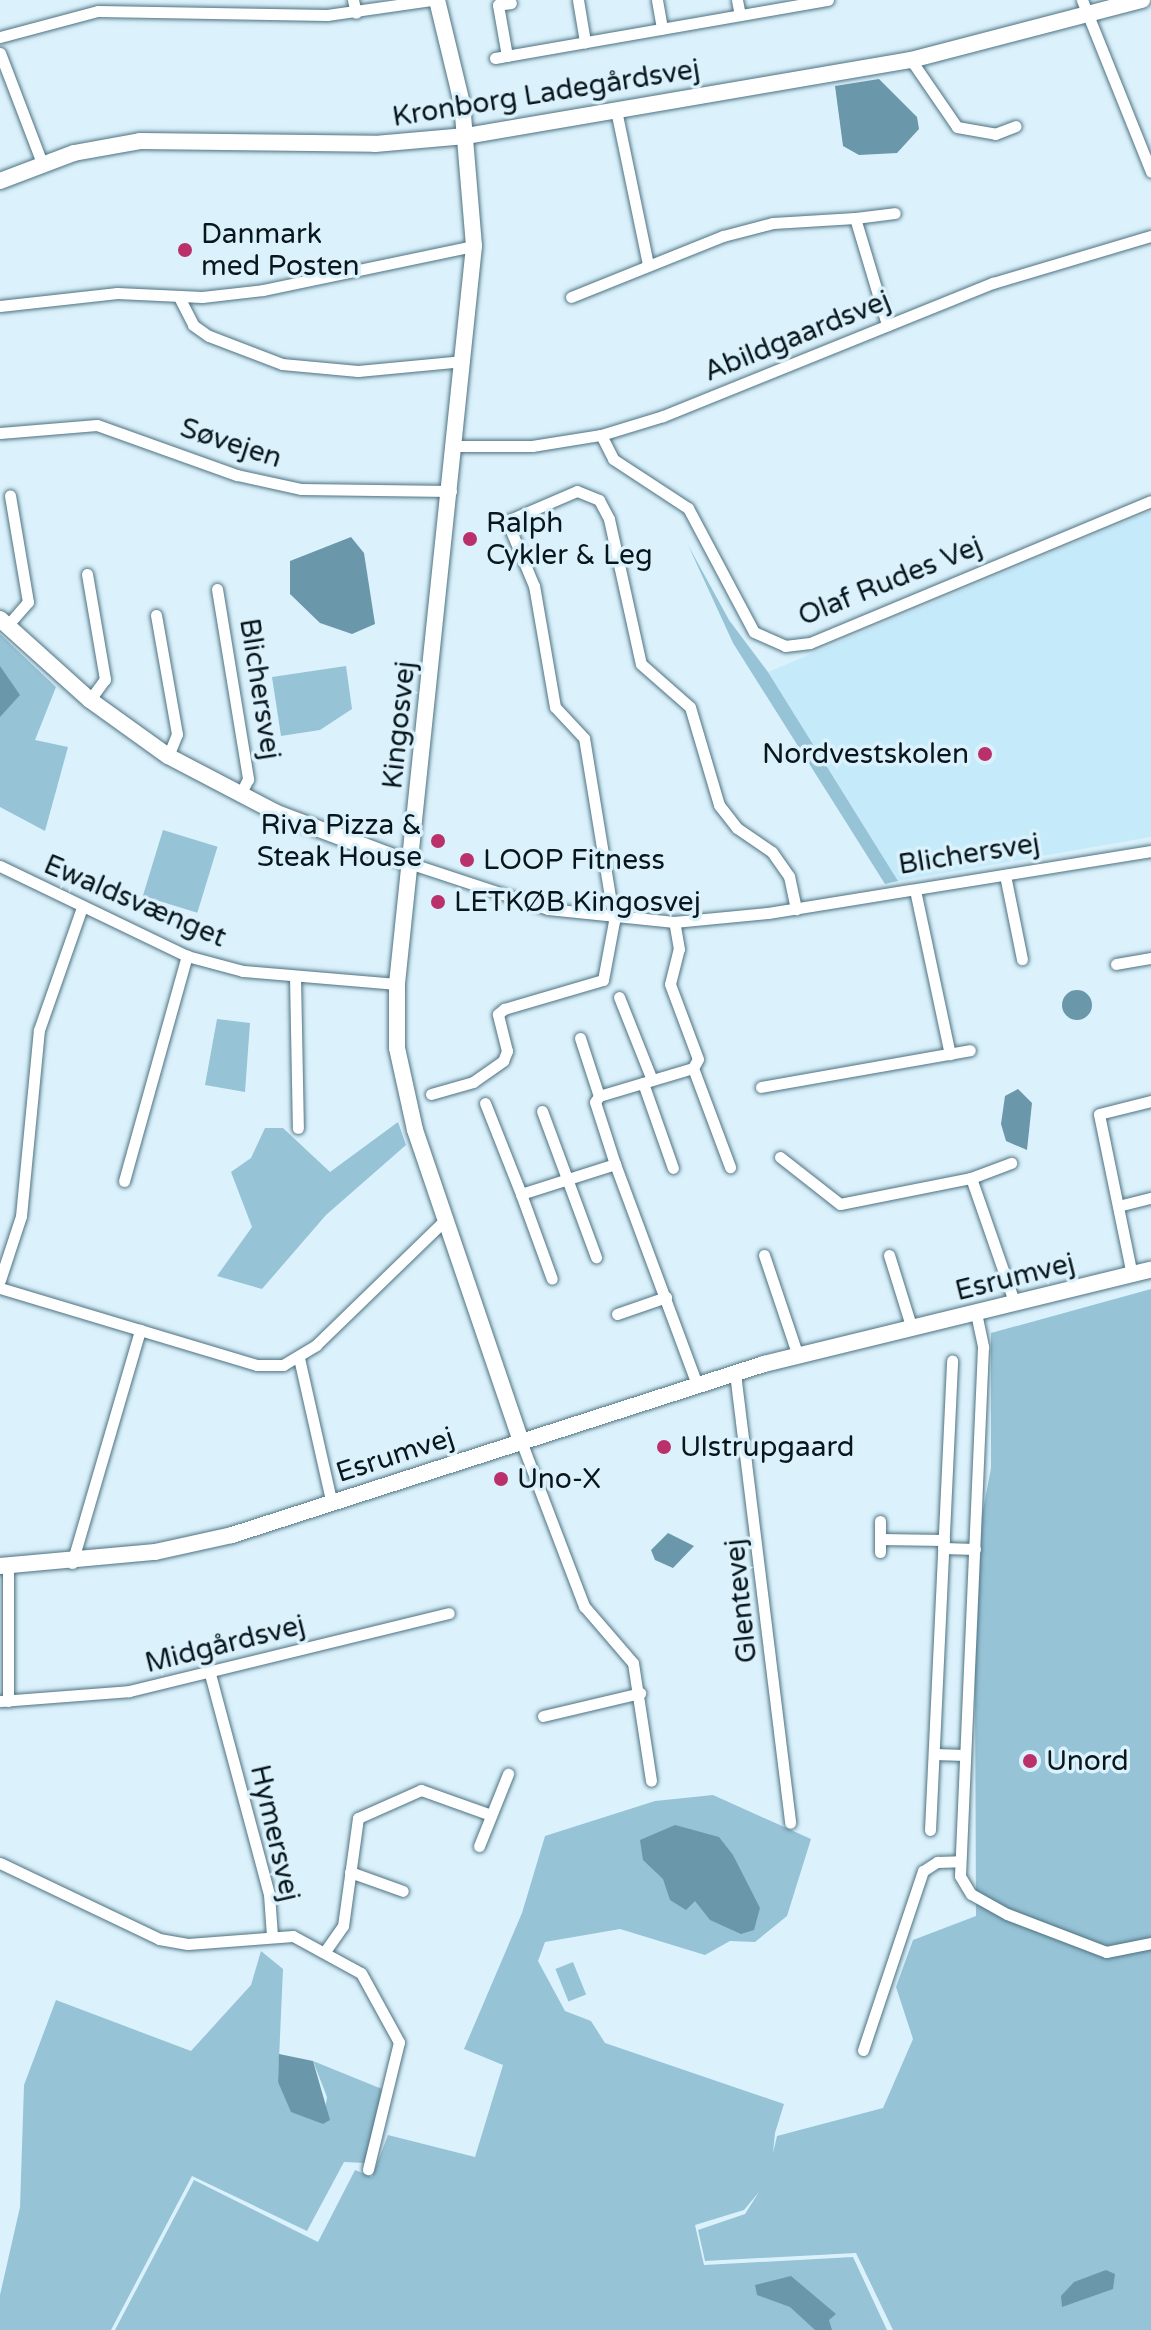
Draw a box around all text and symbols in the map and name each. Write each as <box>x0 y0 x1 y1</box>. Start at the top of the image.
street label: Kronborg Ladegårdsvej <box>390 52 702 134</box>
place label: Danmark med Posten <box>201 217 360 283</box>
marker: Danmark med Posten <box>176 241 194 259</box>
street label: Abildgaardsvej <box>699 283 895 389</box>
street label: Søvejen <box>176 411 286 475</box>
place label: Ralph Cykler & Leg <box>486 506 653 572</box>
street label: Olaf Rudes Vej <box>793 529 987 633</box>
marker: Ralph Cykler & Leg <box>461 530 479 548</box>
street label: Blichersvej <box>232 616 288 762</box>
street label: Kingosvej <box>376 659 422 791</box>
place label: Nordvestskolen <box>762 737 969 771</box>
marker: Nordvestskolen <box>976 745 994 763</box>
place label: Riva Pizza & Steak House <box>257 808 422 874</box>
street label: Blichersvej <box>896 826 1042 882</box>
marker: Riva Pizza & Steak House <box>429 832 447 850</box>
place label: LOOP Fitness <box>483 843 665 877</box>
street label: Ewaldsvænget <box>39 848 231 954</box>
marker: LOOP Fitness <box>458 851 476 869</box>
place label: LETKØB Kingosvej <box>454 885 701 919</box>
marker: LETKØB Kingosvej <box>429 893 447 911</box>
street label: Esrumvej <box>952 1246 1078 1308</box>
street label: Esrumvej <box>332 1420 458 1490</box>
place label: Ulstrupgaard <box>680 1430 854 1464</box>
marker: Ulstrupgaard <box>655 1438 673 1456</box>
place label: Uno-X <box>517 1462 601 1496</box>
marker: Uno-X <box>492 1470 510 1488</box>
street label: Glentevej <box>718 1537 764 1665</box>
street label: Midgårdsvej <box>142 1608 308 1680</box>
place label: Unord <box>1046 1744 1129 1778</box>
marker: Unord <box>1021 1752 1039 1770</box>
street label: Hymersvej <box>243 1761 307 1905</box>

